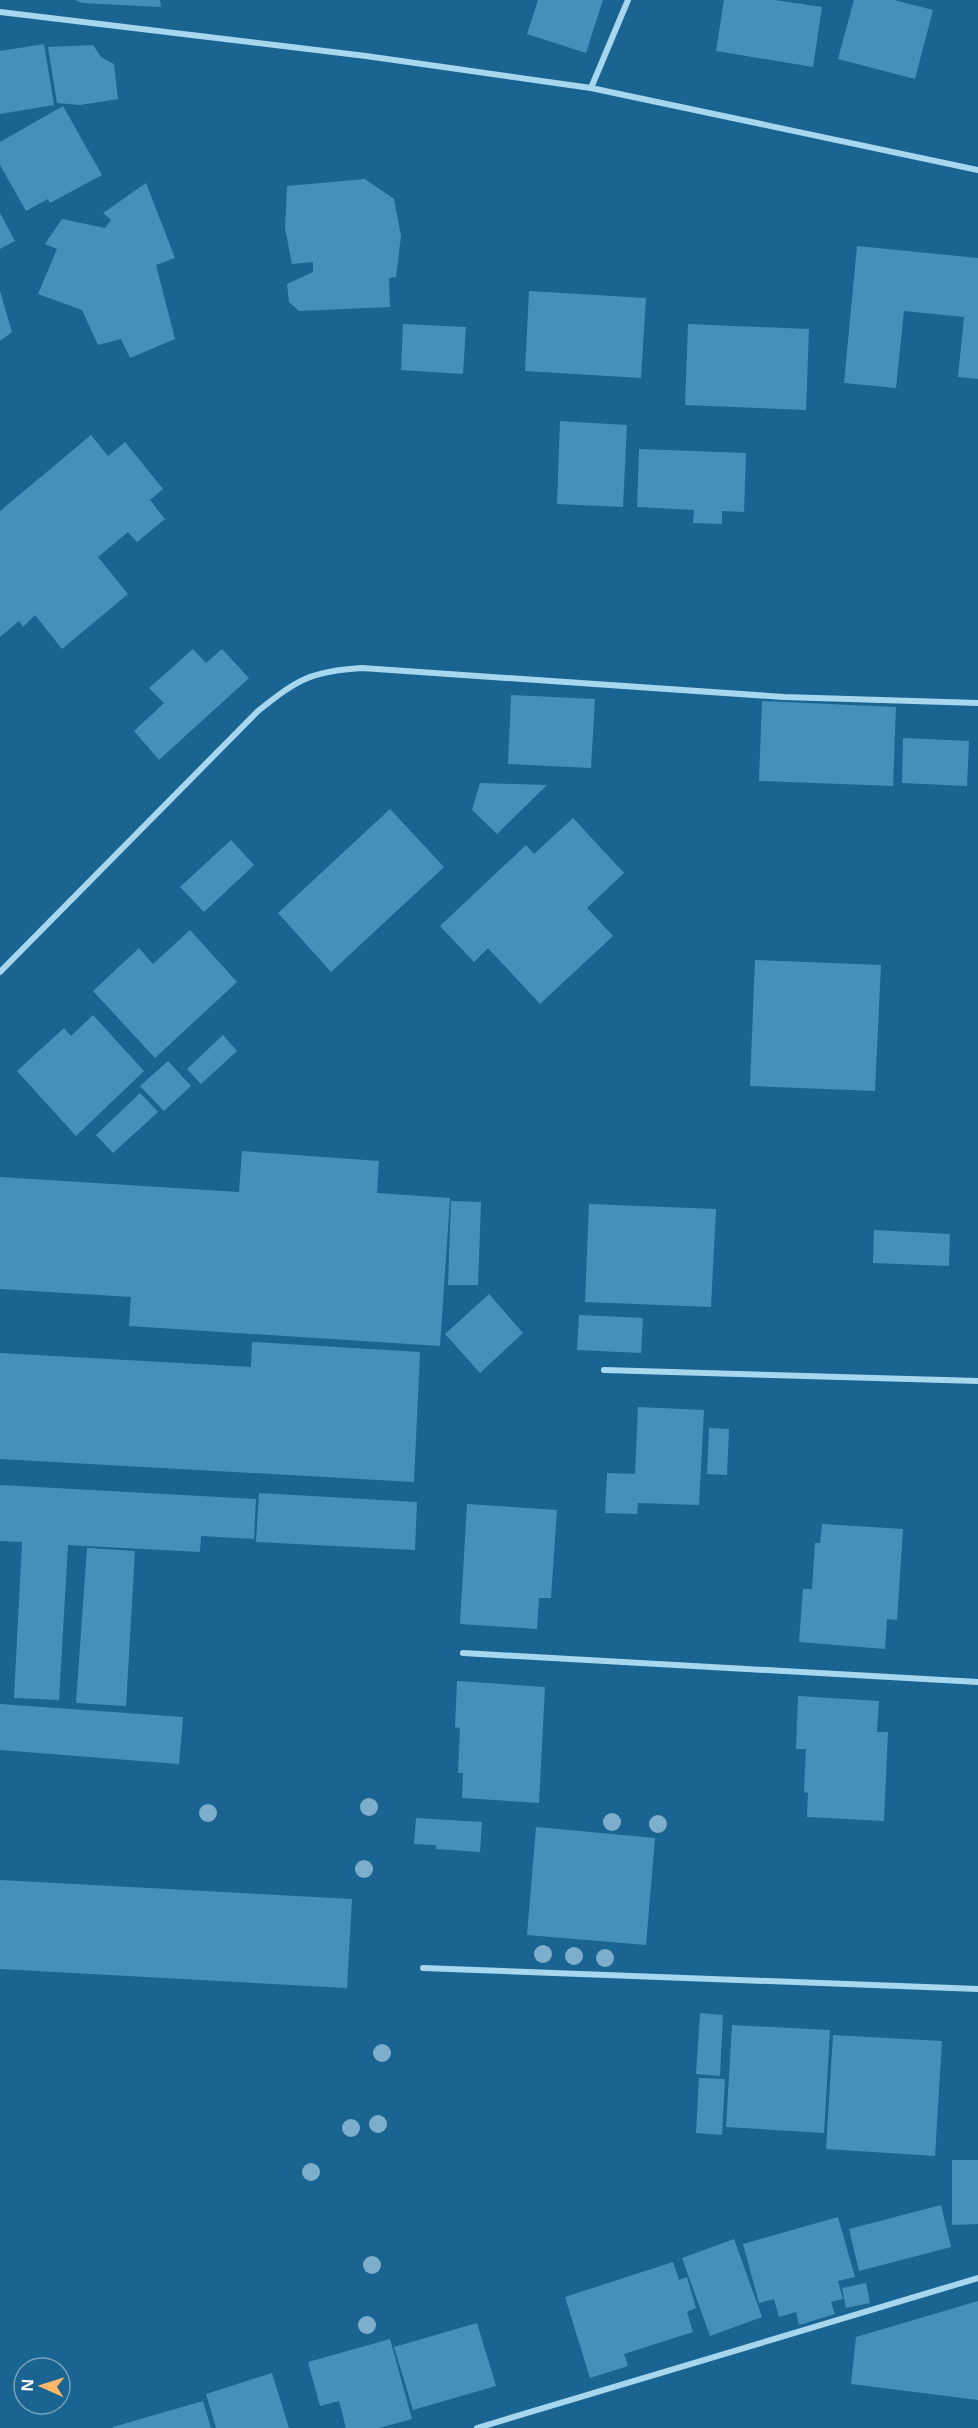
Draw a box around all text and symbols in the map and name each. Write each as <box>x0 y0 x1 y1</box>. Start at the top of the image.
north arrow <box>12 2356 72 2416</box>
text: N <box>16 2378 38 2392</box>

